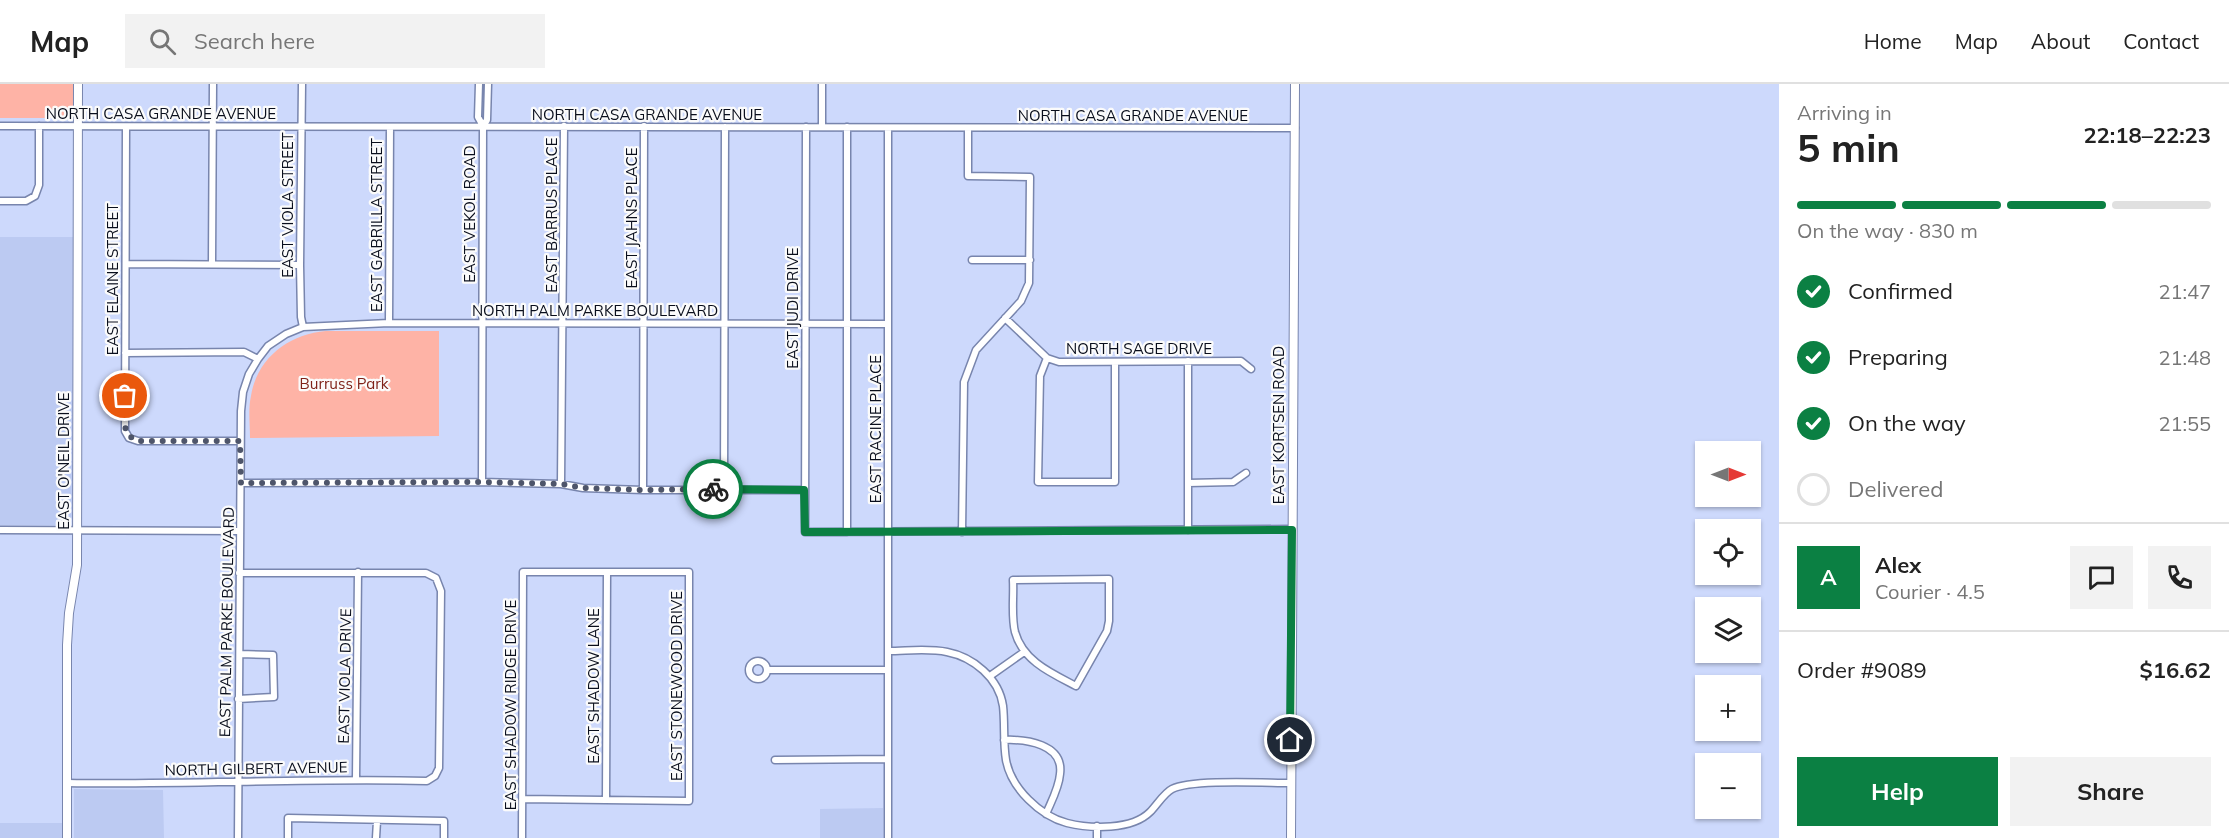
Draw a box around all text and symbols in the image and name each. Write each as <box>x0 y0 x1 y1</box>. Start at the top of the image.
search box <box>125 14 545 68</box>
text: Map <box>30 24 89 59</box>
icon: search <box>146 25 179 58</box>
text: Search here <box>194 27 315 55</box>
text: Home <box>1864 28 1922 54</box>
text: Map <box>1955 28 1998 54</box>
text: About <box>2031 28 2090 54</box>
text: Contact <box>2123 28 2199 54</box>
text: Arriving in <box>1797 100 1892 125</box>
street label: NORTH CASA GRANDE AVENUE <box>46 104 276 123</box>
street label: NORTH CASA GRANDE AVENUE <box>532 105 762 124</box>
street label: NORTH CASA GRANDE AVENUE <box>1018 106 1248 125</box>
text: 22:18–22:23 <box>2083 121 2211 149</box>
text: 5 min <box>1797 123 1900 172</box>
street label: EAST VIOLA STREET <box>278 132 297 278</box>
street label: EAST BARRUS PLACE <box>542 137 561 293</box>
street label: EAST GABRILLA STREET <box>367 138 386 312</box>
street label: EAST VEKOL ROAD <box>460 145 479 283</box>
street label: EAST JAHNS PLACE <box>622 147 641 289</box>
street label: EAST ELAINE STREET <box>103 203 122 355</box>
text: On the way · 830 m <box>1797 218 1978 243</box>
street label: EAST JUDI DRIVE <box>783 247 802 369</box>
icon: check <box>1797 275 1830 308</box>
text: Confirmed <box>1848 277 1953 305</box>
text: 21:47 <box>2158 279 2211 304</box>
street label: NORTH PALM PARKE BOULEVARD <box>472 301 718 320</box>
street label: NORTH SAGE DRIVE <box>1066 339 1212 358</box>
icon: check <box>1797 341 1830 374</box>
text: Preparing <box>1848 343 1948 371</box>
text: 21:48 <box>2158 345 2211 370</box>
street label: EAST KORTSEN ROAD <box>1269 346 1288 504</box>
street label: EAST RACINE PLACE <box>866 355 885 503</box>
pin <box>99 370 150 421</box>
park label: Burruss Park <box>300 374 389 393</box>
icon: bag <box>108 379 141 412</box>
street label: EAST O'NEIL DRIVE <box>54 392 73 530</box>
icon: check <box>1797 407 1830 440</box>
text: On the way <box>1848 409 1966 437</box>
text: 21:55 <box>2158 411 2211 436</box>
north arrow <box>1695 441 1761 507</box>
map controls <box>1695 441 1761 819</box>
courier <box>683 459 743 519</box>
icon: bike <box>697 473 730 506</box>
text: Delivered <box>1848 475 1943 503</box>
street label: EAST PALM PARKE BOULEVARD <box>215 507 238 737</box>
button: locate <box>1695 519 1761 585</box>
button: chat <box>2070 546 2133 609</box>
button: phone <box>2148 546 2211 609</box>
text: Alex <box>1875 551 1921 579</box>
text: A <box>1820 563 1837 591</box>
text: Courier · 4.5 <box>1875 579 1985 604</box>
street label: EAST STONEWOOD DRIVE <box>667 591 686 781</box>
button: layers <box>1695 597 1761 663</box>
street label: EAST SHADOW RIDGE DRIVE <box>501 600 520 810</box>
street label: EAST VIOLA DRIVE <box>334 608 355 744</box>
street label: EAST SHADOW LANE <box>584 608 603 764</box>
text: Order #9089 <box>1797 656 1927 684</box>
text: $16.62 <box>2140 656 2211 684</box>
button: + <box>1695 675 1761 741</box>
pin <box>1264 714 1315 765</box>
icon: home <box>1273 723 1306 756</box>
button: − <box>1695 753 1761 819</box>
street label: NORTH GILBERT AVENUE <box>164 757 348 780</box>
button: Help <box>1797 757 1998 826</box>
button: Share <box>2010 757 2211 826</box>

